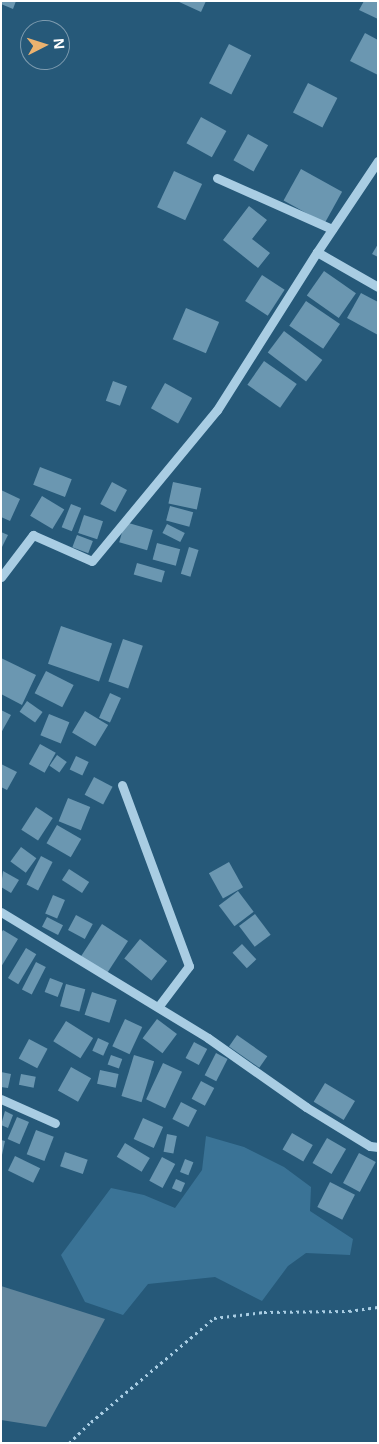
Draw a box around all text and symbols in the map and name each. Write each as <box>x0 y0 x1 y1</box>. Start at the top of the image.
north arrow <box>20 20 70 70</box>
text: N <box>49 37 69 50</box>

